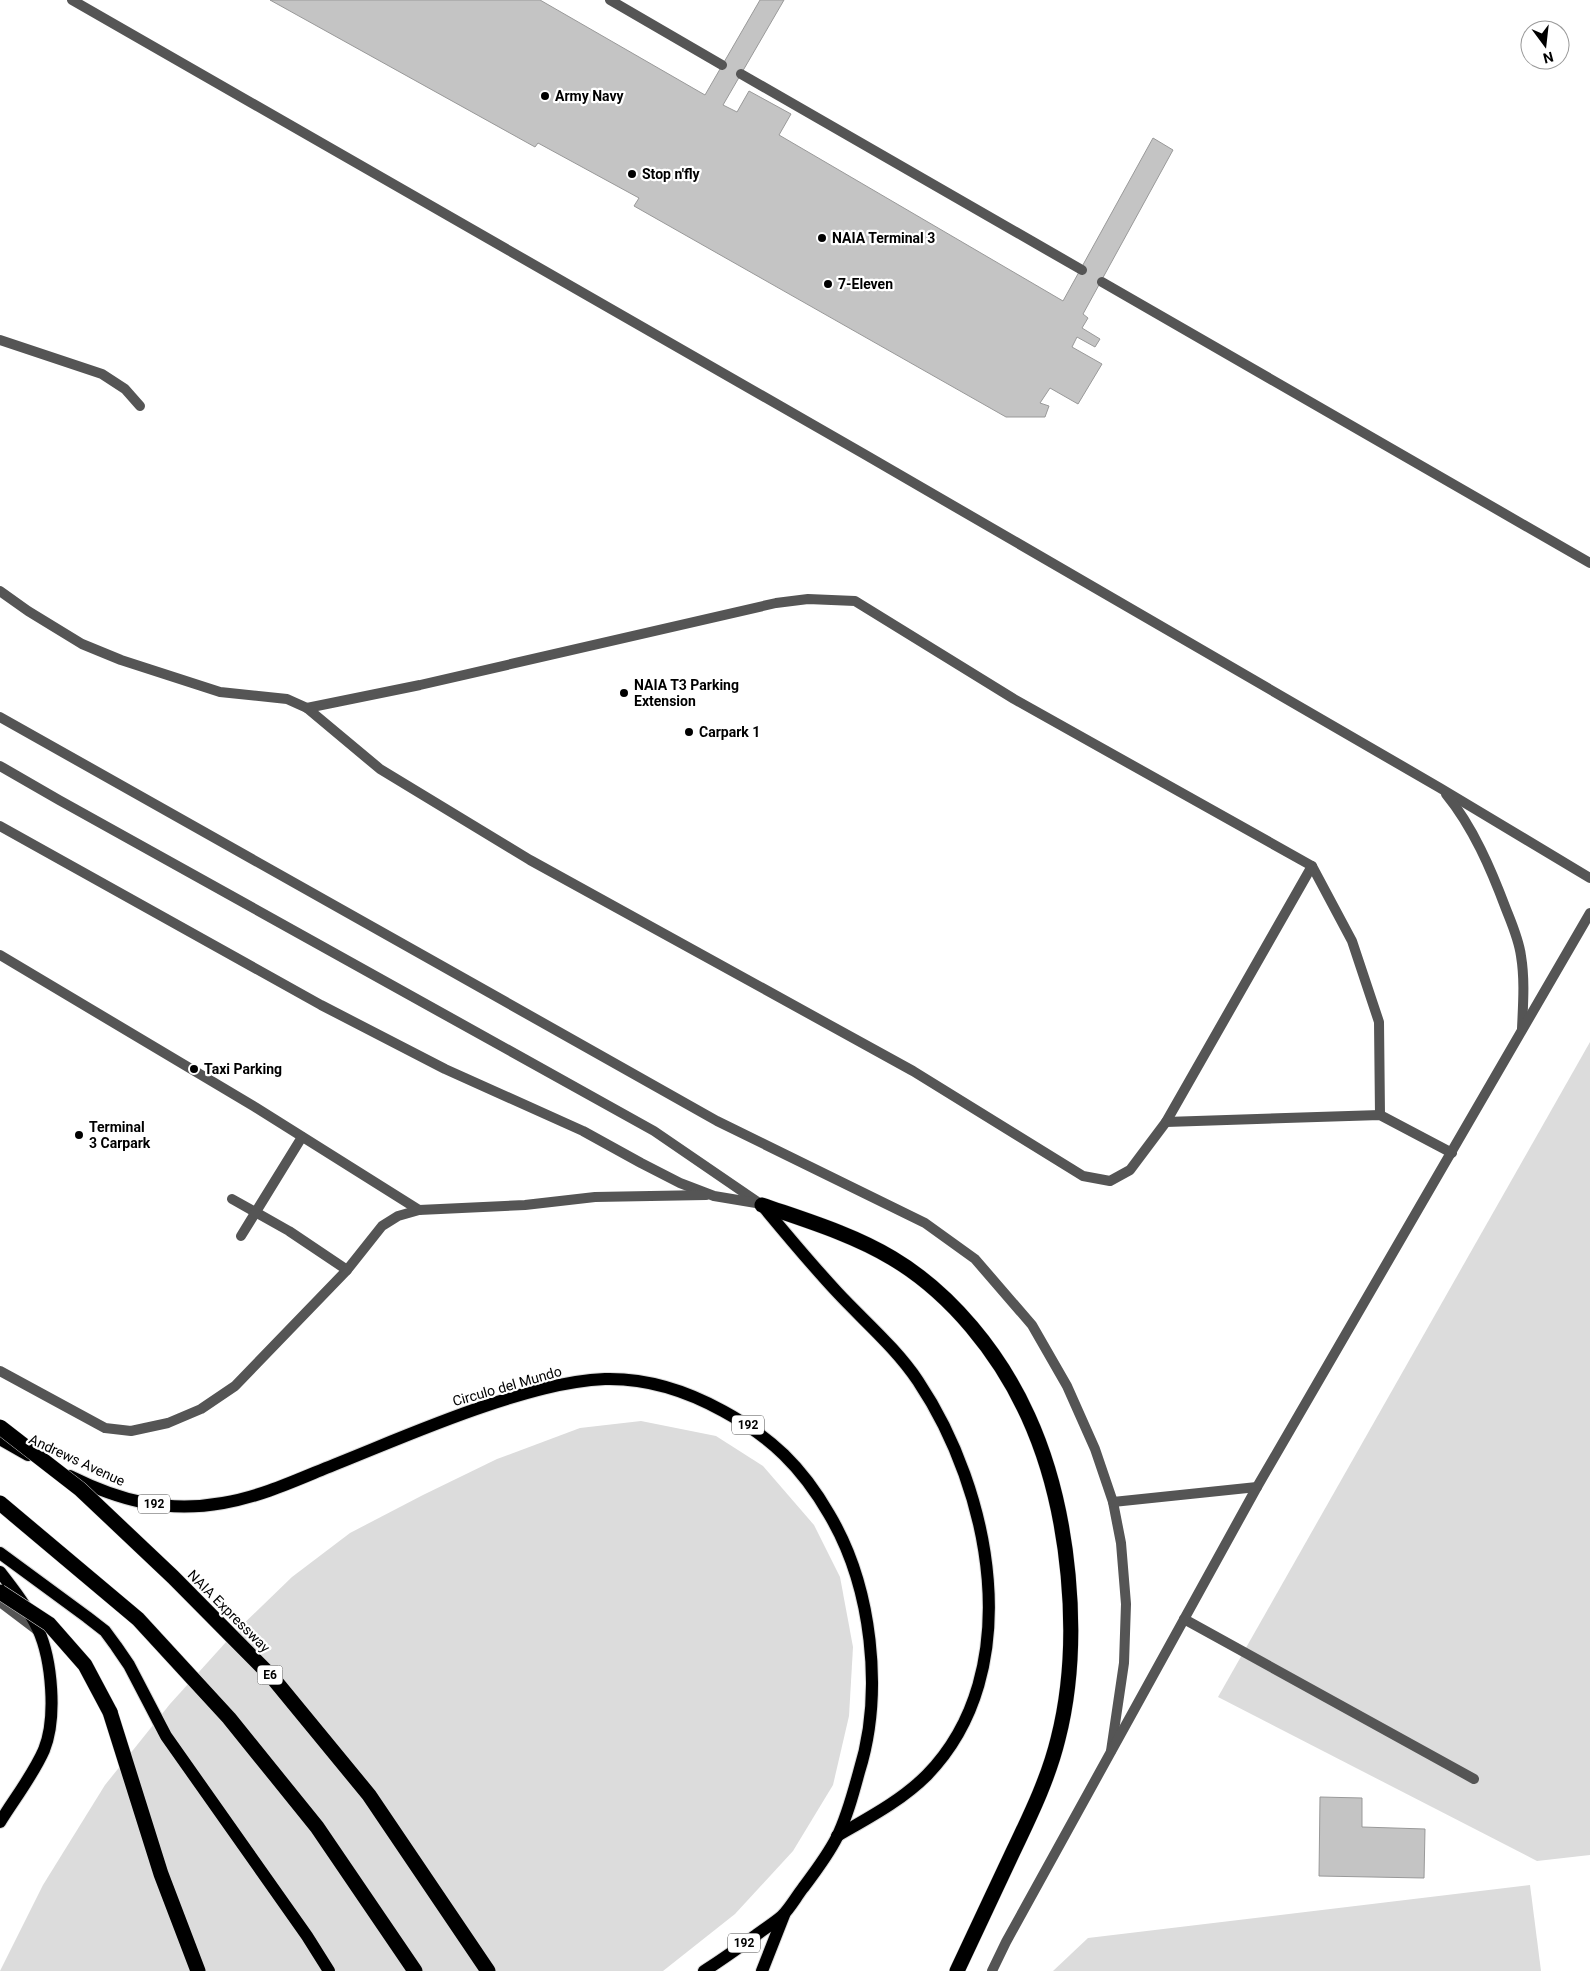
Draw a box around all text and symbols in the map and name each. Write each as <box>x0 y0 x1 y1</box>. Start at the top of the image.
north arrow <box>1520 20 1570 70</box>
text: N <box>1542 49 1555 67</box>
place label: Army Navy <box>555 88 625 104</box>
marker: Army Navy <box>539 90 551 102</box>
place label: Stop n'fly <box>642 166 701 182</box>
marker: Stop n'fly <box>626 168 638 180</box>
place label: NAIA Terminal 3 <box>832 230 935 246</box>
marker: NAIA Terminal 3 <box>816 232 828 244</box>
place label: 7-Eleven <box>838 276 893 292</box>
marker: 7-Eleven <box>822 278 834 290</box>
place label: NAIA T3 Parking Extension <box>634 677 739 709</box>
marker: NAIA T3 Parking Extension <box>618 687 630 699</box>
place label: Carpark 1 <box>699 724 760 740</box>
marker: Carpark 1 <box>683 726 695 738</box>
place label: Taxi Parking <box>204 1061 282 1077</box>
marker: Taxi Parking <box>188 1063 200 1075</box>
place label: Terminal 3 Carpark <box>89 1119 151 1151</box>
marker: Terminal 3 Carpark <box>73 1129 85 1141</box>
street label: Circulo del Mundo <box>451 1363 563 1409</box>
road number: 192 <box>732 1416 764 1434</box>
street label: Andrews Avenue <box>27 1431 127 1489</box>
road number: 192 <box>138 1495 170 1514</box>
street label: NAIA Expressway <box>185 1567 274 1656</box>
road number: E6 <box>258 1666 282 1684</box>
road number: 192 <box>728 1934 760 1952</box>

